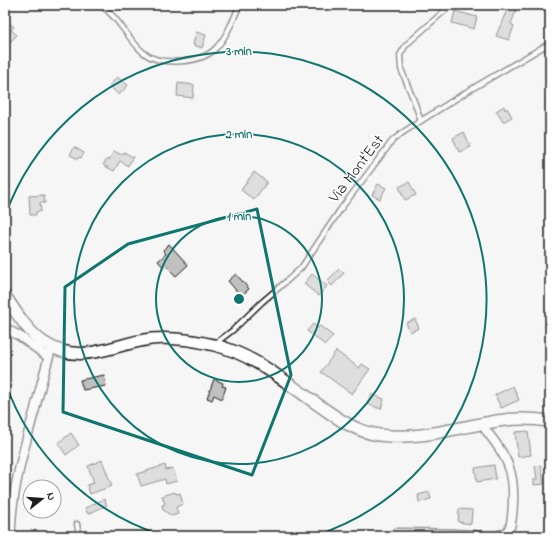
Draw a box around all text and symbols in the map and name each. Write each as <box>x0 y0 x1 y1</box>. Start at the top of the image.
text: 3 min <box>225 43 252 61</box>
text: 2 min <box>225 126 252 144</box>
street label: Via Mont'Est <box>323 129 391 209</box>
text: 1 min <box>227 208 251 226</box>
centre of rings <box>232 292 246 306</box>
north arrow <box>22 479 62 519</box>
text: N <box>42 490 59 502</box>

